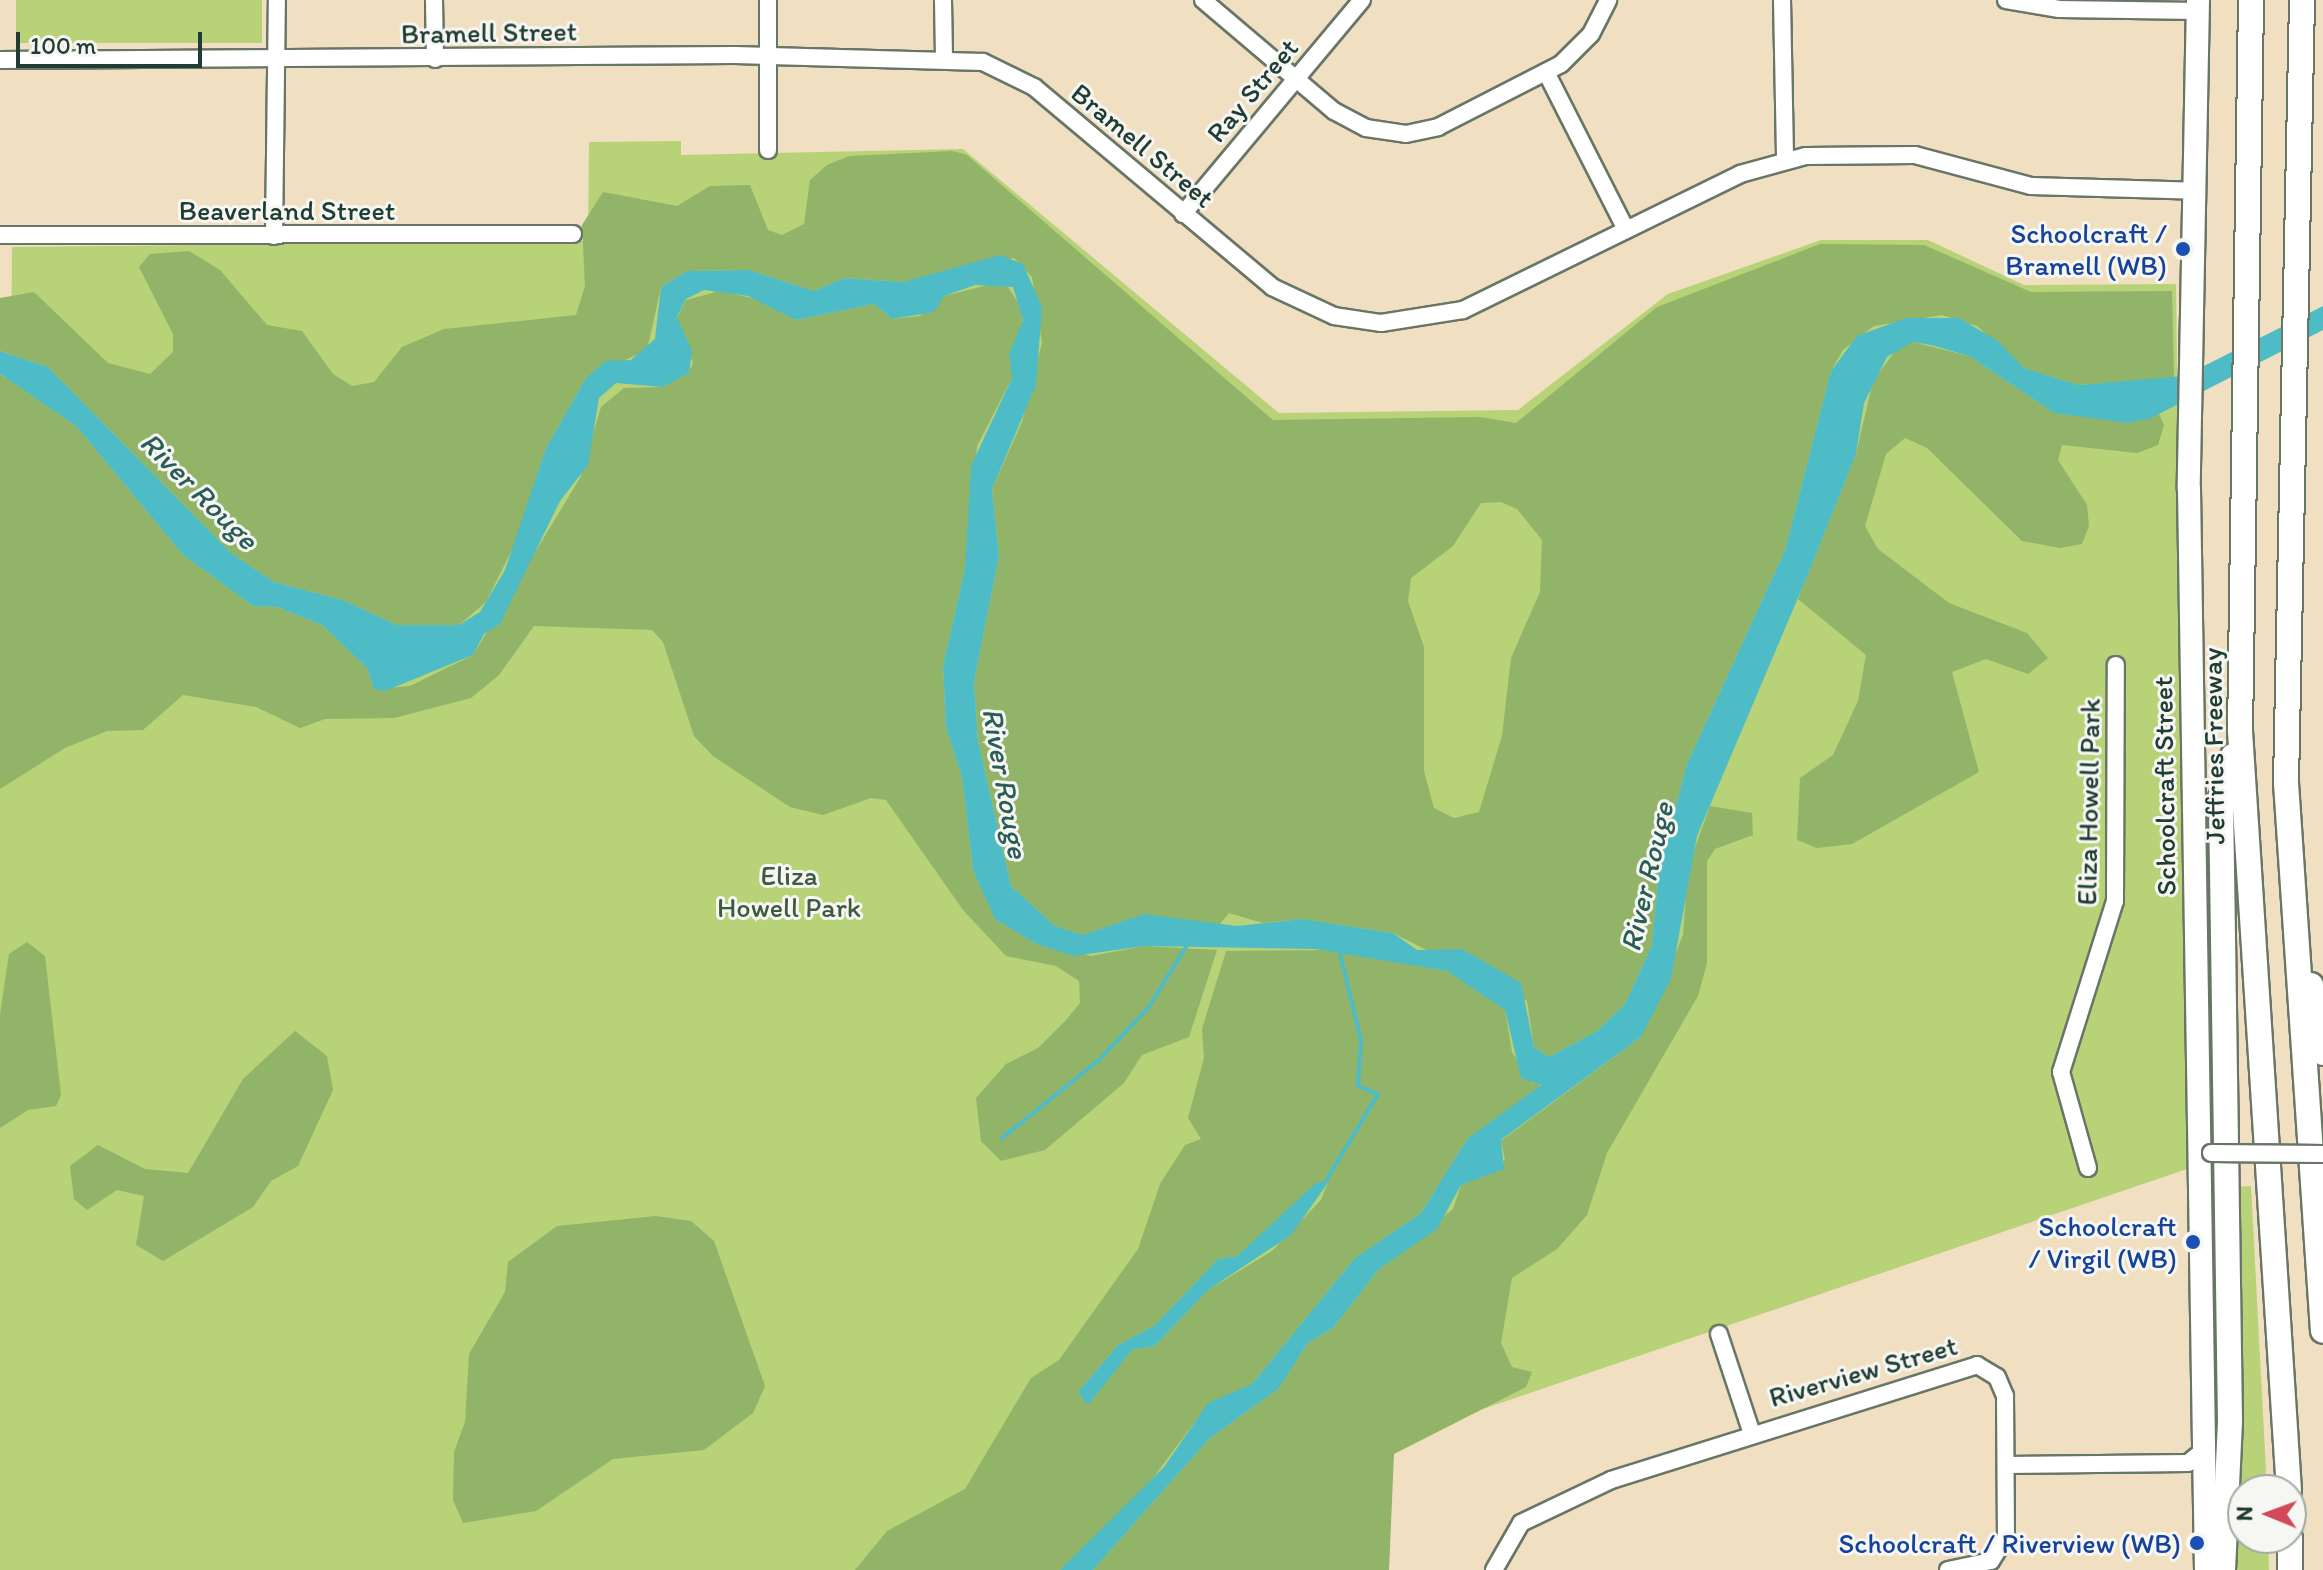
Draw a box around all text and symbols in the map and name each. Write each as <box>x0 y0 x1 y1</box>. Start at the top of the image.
street label: Bramell Street <box>401 14 577 50</box>
scale bar <box>20 16 206 66</box>
text: 100 m <box>30 31 96 60</box>
street label: Ray Street <box>1199 31 1305 149</box>
street label: Bramell Street <box>1065 76 1221 214</box>
street label: Beaverland Street <box>179 193 395 227</box>
place label: Schoolcraft / Bramell (WB) <box>2005 216 2167 282</box>
marker: Schoolcraft / Bramell (WB) <box>2174 240 2192 258</box>
water label: River Rouge <box>133 425 265 557</box>
street label: Jeffries Freeway <box>2194 647 2232 845</box>
street label: Schoolcraft Street <box>2145 676 2183 896</box>
street label: Eliza Howell Park <box>2069 698 2107 906</box>
water label: River Rouge <box>974 705 1036 861</box>
water label: River Rouge <box>1612 799 1682 955</box>
park label: Eliza Howell Park <box>717 858 861 924</box>
place label: Schoolcraft / Virgil (WB) <box>2029 1209 2177 1275</box>
marker: Schoolcraft / Virgil (WB) <box>2184 1233 2202 1251</box>
street label: Riverview Street <box>1765 1328 1961 1414</box>
north arrow <box>2227 1474 2307 1554</box>
text: N <box>2231 1506 2258 1521</box>
place label: Schoolcraft / Riverview (WB) <box>1839 1526 2181 1560</box>
marker: Schoolcraft / Riverview (WB) <box>2188 1534 2206 1552</box>

